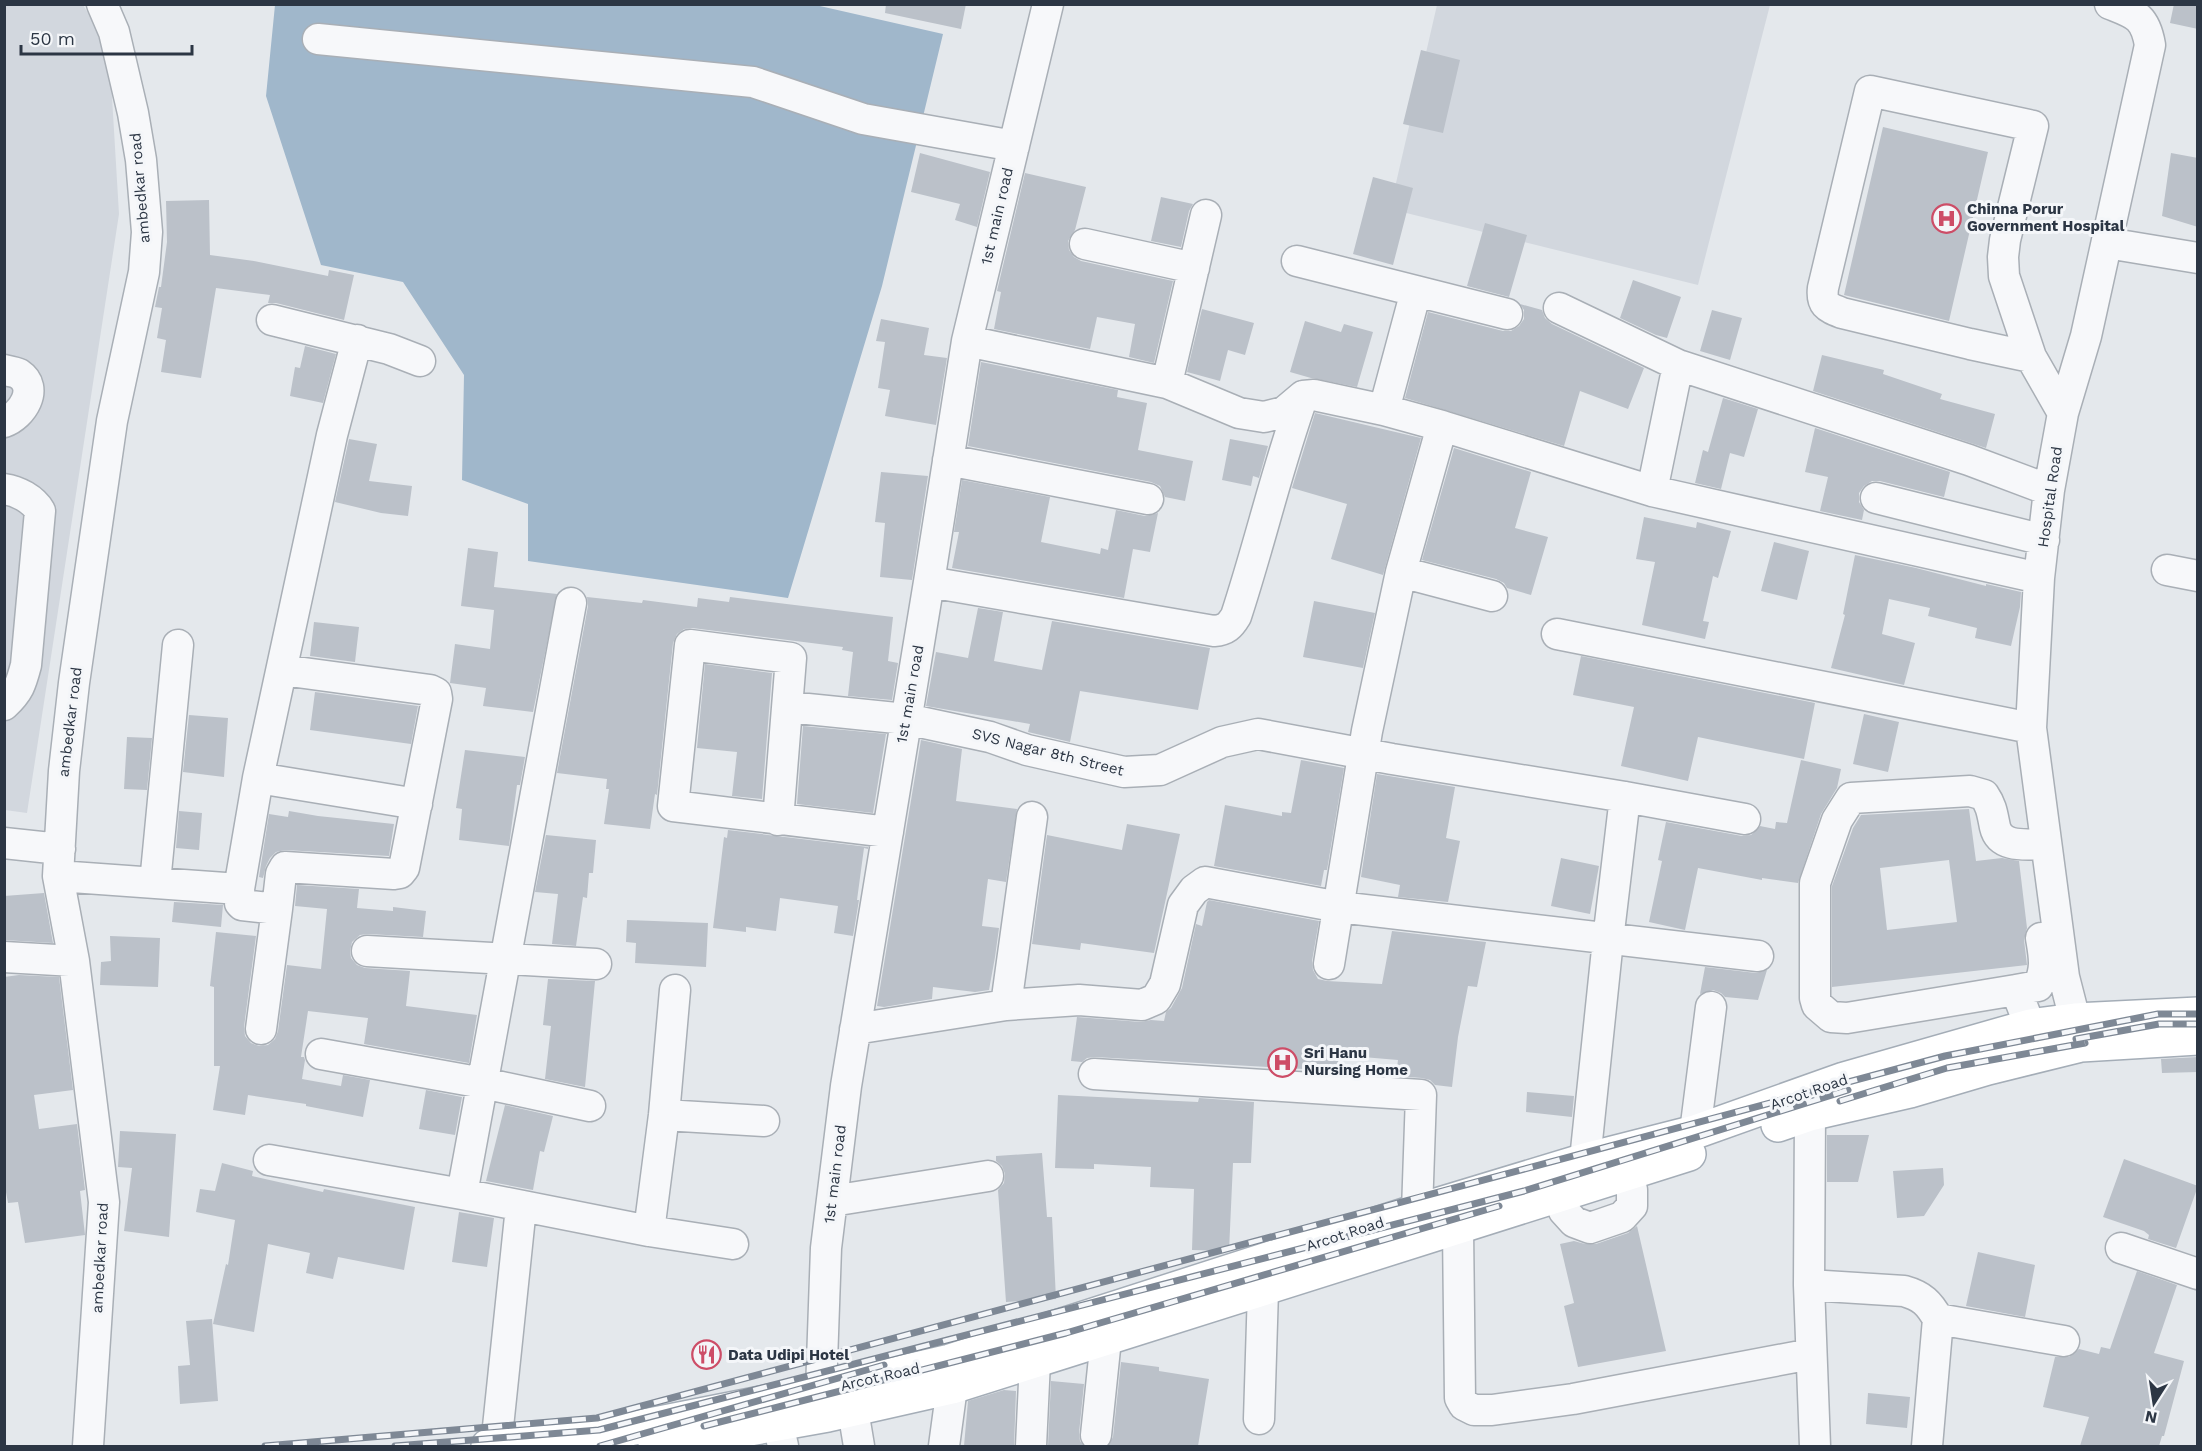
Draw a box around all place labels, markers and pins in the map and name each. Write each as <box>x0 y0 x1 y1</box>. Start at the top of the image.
place label: Chinna Porur Government Hospital <box>1967 200 2125 235</box>
hospital icon: Chinna Porur Government Hospital <box>1930 202 1962 234</box>
place label: Sri Hanu Nursing Home <box>1304 1044 1408 1079</box>
hospital icon: Sri Hanu Nursing Home <box>1267 1046 1299 1078</box>
restaurant icon: Data Udipi Hotel <box>691 1339 723 1371</box>
place label: Data Udipi Hotel <box>728 1346 849 1364</box>

